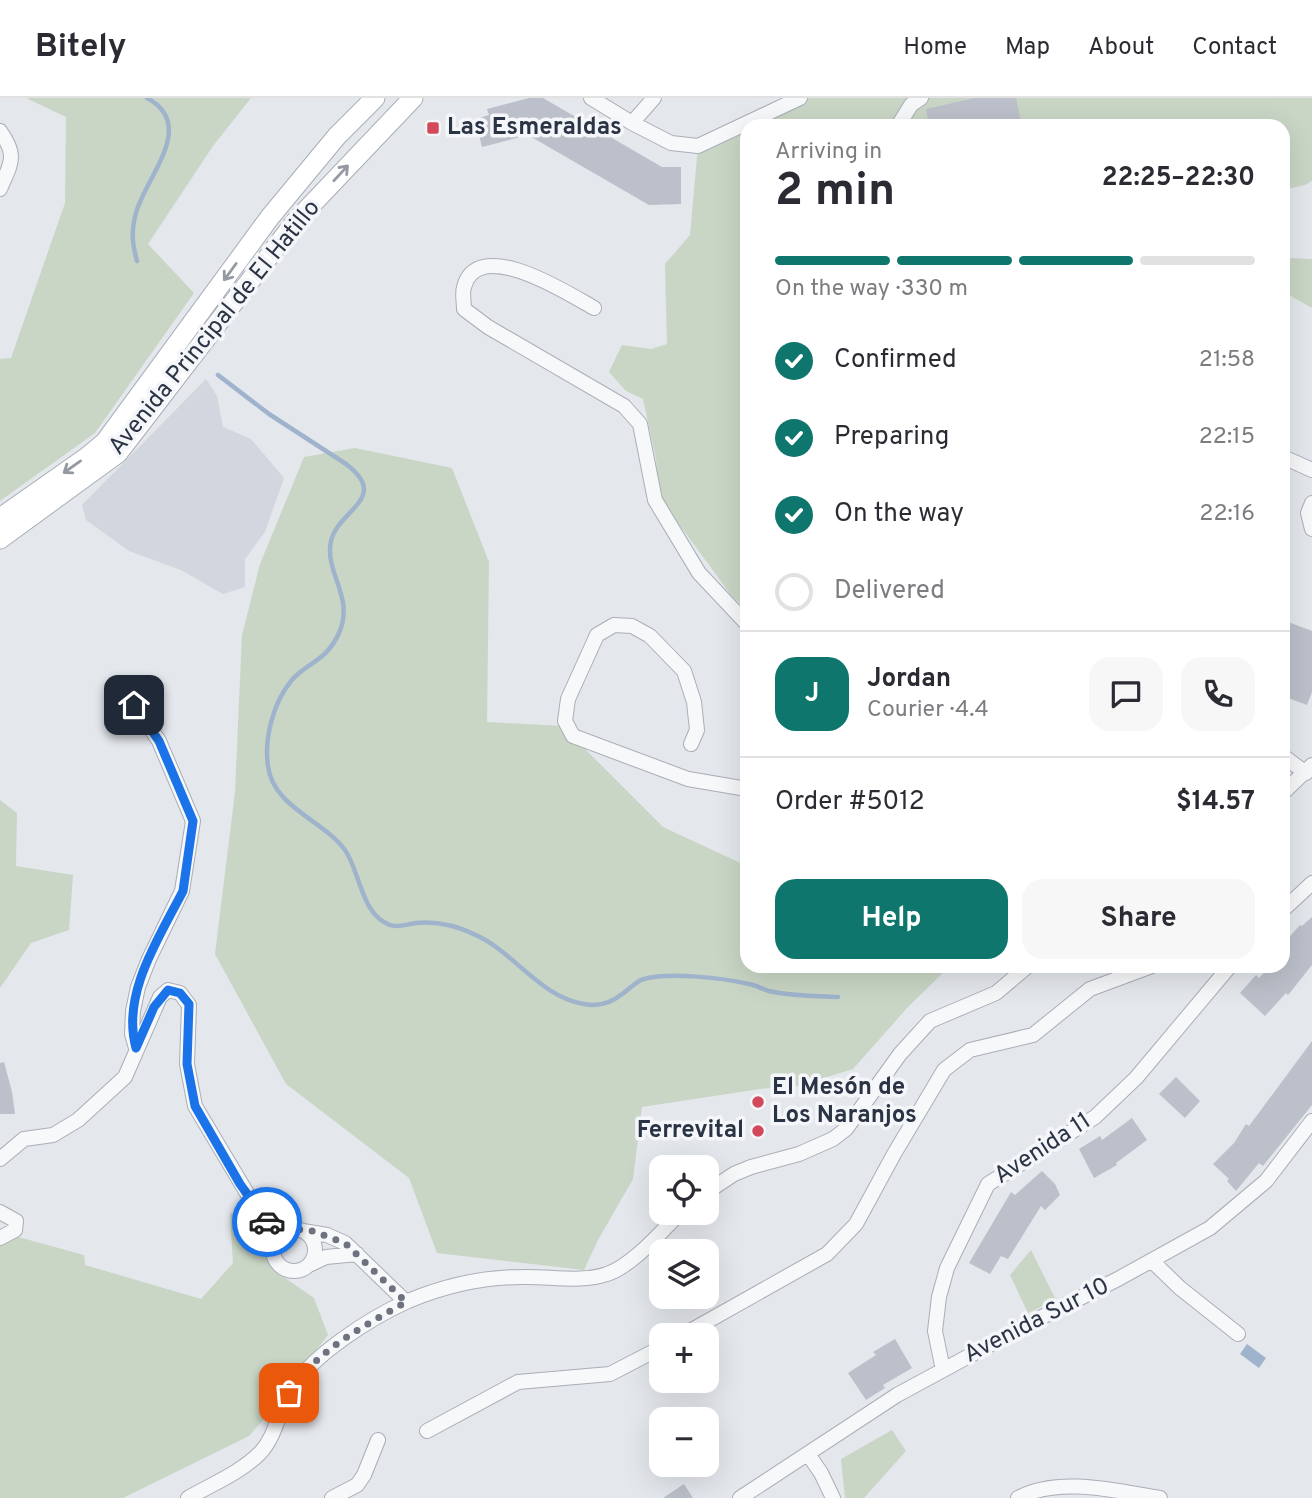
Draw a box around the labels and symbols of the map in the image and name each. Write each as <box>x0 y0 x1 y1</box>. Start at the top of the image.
place label: Las Esmeraldas <box>447 113 622 143</box>
marker: Las Esmeraldas <box>425 120 441 136</box>
one-way arrow <box>332 165 349 182</box>
street label: Avenida Principal de El Hatillo <box>103 194 327 462</box>
one-way arrow <box>222 262 237 281</box>
one-way arrow <box>63 460 82 474</box>
pin <box>104 675 164 735</box>
place label: El Mesón de Los Naranjos <box>772 1073 917 1131</box>
marker: El Mesón de Los Naranjos <box>750 1094 766 1110</box>
street label: Avenida 11 <box>989 1107 1097 1191</box>
place label: Ferrevital <box>637 1116 744 1146</box>
marker: Ferrevital <box>750 1123 766 1139</box>
courier <box>232 1187 302 1257</box>
street label: Avenida Sur 10 <box>959 1272 1115 1370</box>
pin <box>259 1363 319 1423</box>

